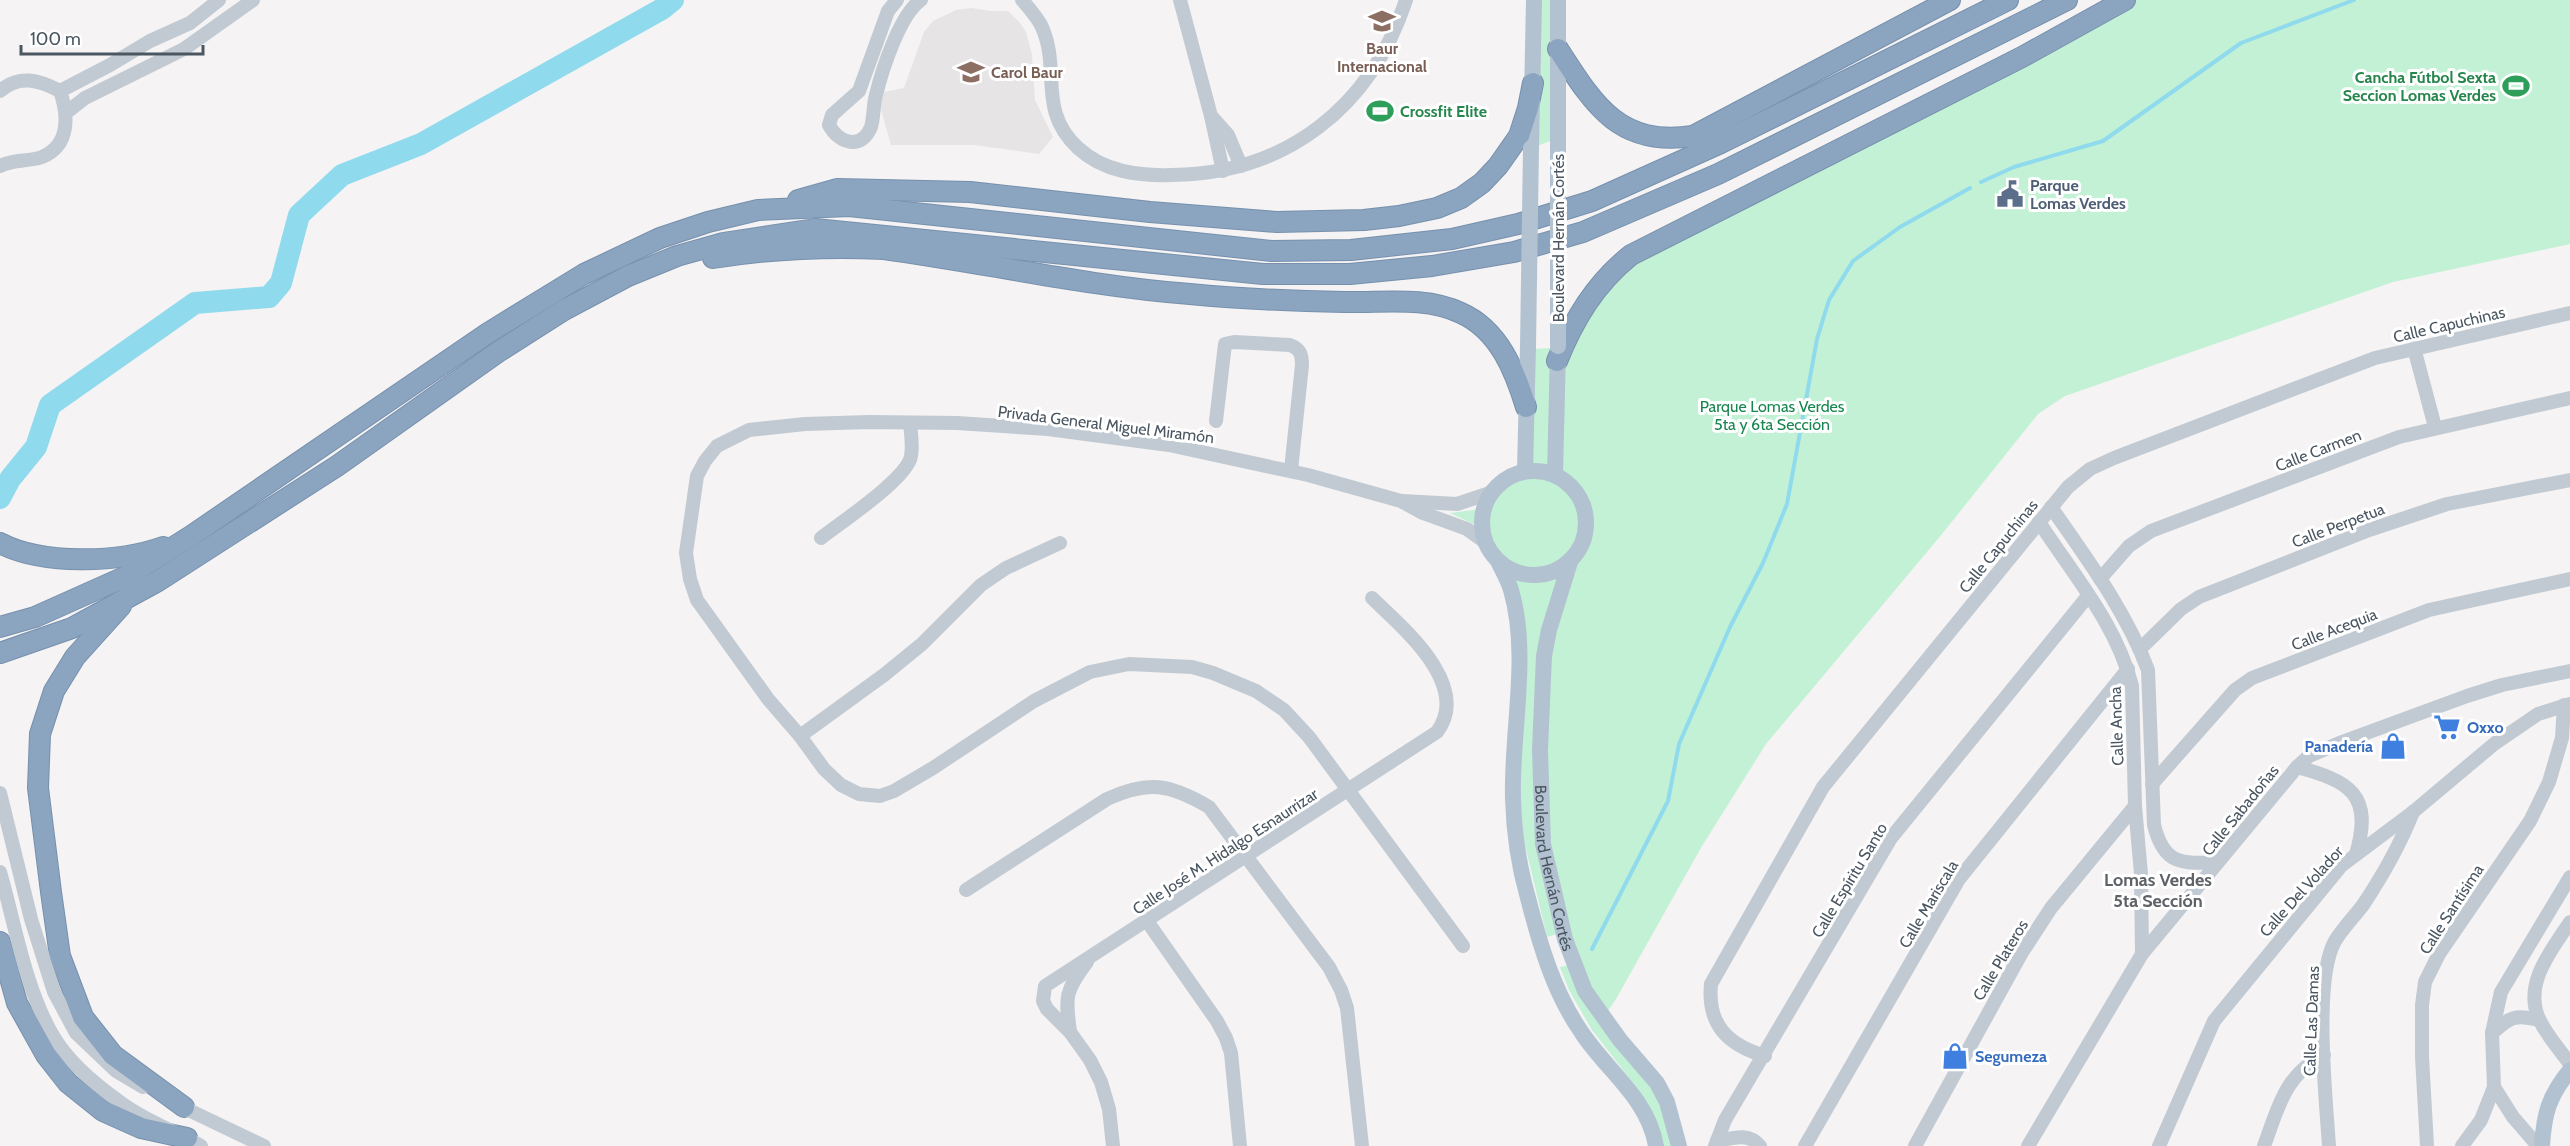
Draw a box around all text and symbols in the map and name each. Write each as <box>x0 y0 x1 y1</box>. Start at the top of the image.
school or university icon: Baur Internacional <box>1367 6 1397 36</box>
scale bar <box>21 18 202 56</box>
text: 100 m <box>30 28 81 50</box>
place label: Baur Internacional <box>1337 39 1427 76</box>
school or university icon: Carol Baur <box>956 57 986 87</box>
place label: Carol Baur <box>991 63 1064 82</box>
place label: Cancha Fútbol Sexta Seccion Lomas Verdes <box>2343 68 2496 105</box>
sports icon: Cancha Fútbol Sexta Seccion Lomas Verdes <box>2501 71 2531 101</box>
sports icon: Crossfit Elite <box>1365 96 1395 126</box>
place label: Crossfit Elite <box>1400 102 1487 121</box>
street label: Boulevard Hernán Cortés <box>1549 153 1568 322</box>
place label: Parque Lomas Verdes <box>2030 176 2126 213</box>
public building icon: Parque Lomas Verdes <box>1995 179 2025 209</box>
street label: Calle Capuchinas <box>2391 302 2507 347</box>
park label: Parque Lomas Verdes 5ta y 6ta Sección <box>1700 397 1845 434</box>
street label: Privada General Miguel Miramón <box>997 402 1215 447</box>
street label: Calle Carmen <box>2273 425 2364 476</box>
street label: Calle Capuchinas <box>1955 496 2042 597</box>
street label: Calle Perpetua <box>2289 499 2387 552</box>
street label: Calle Acequia <box>2289 604 2380 654</box>
street label: Calle Ancha <box>2106 686 2127 766</box>
supermarket icon: Oxxo <box>2432 712 2462 742</box>
place label: Oxxo <box>2467 718 2504 737</box>
shop icon: Panadería <box>2378 731 2408 761</box>
place label: Panadería <box>2304 737 2373 756</box>
street label: Calle Sabadoñas <box>2198 761 2283 860</box>
street label: Calle José M. Hidalgo Esnaurrizar <box>1129 784 1322 919</box>
street label: Boulevard Hernán Cortés <box>1531 784 1578 954</box>
street label: Calle Espíritu Santo <box>1808 819 1891 941</box>
street label: Calle Del Volador <box>2256 841 2348 941</box>
street label: Calle Mariscala <box>1895 857 1962 952</box>
street label: Calle Santísima <box>2415 861 2488 958</box>
district label: Lomas Verdes 5ta Sección <box>2104 869 2212 912</box>
street label: Calle Plateros <box>1969 916 2032 1004</box>
street label: Calle Las Damas <box>2300 965 2323 1076</box>
shop icon: Segumeza <box>1940 1041 1970 1071</box>
place label: Segumeza <box>1975 1047 2047 1066</box>

